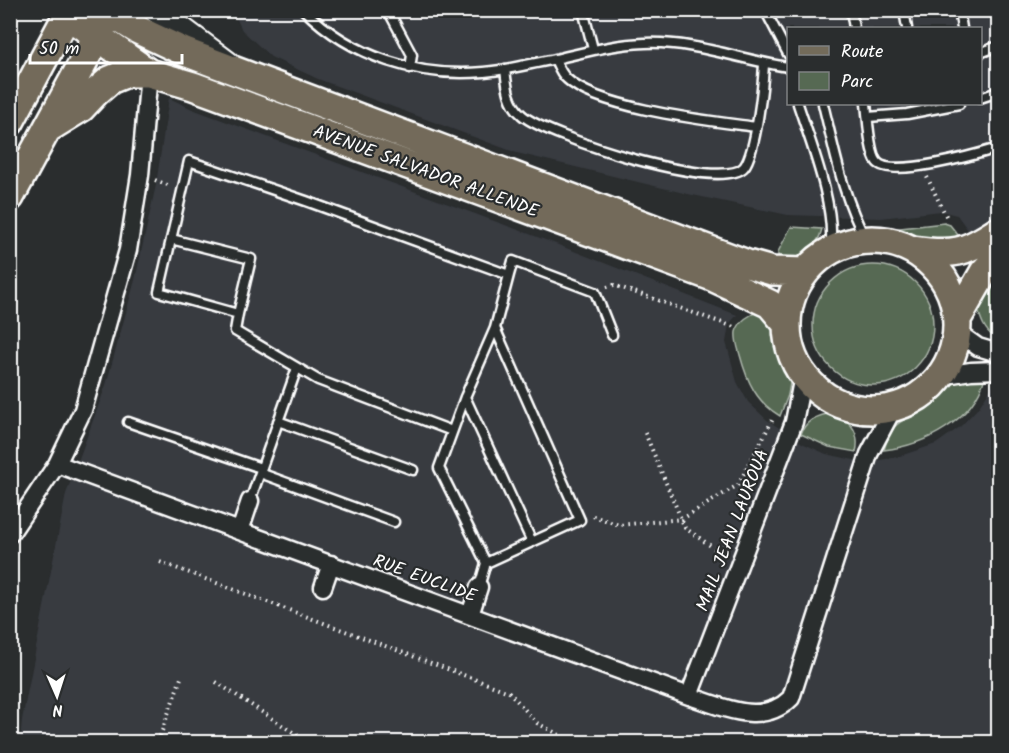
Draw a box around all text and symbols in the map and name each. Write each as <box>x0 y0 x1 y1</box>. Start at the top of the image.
scale bar <box>30 27 182 65</box>
legend <box>787 27 982 105</box>
text: 50 m <box>39 35 79 64</box>
text: Route <box>841 38 883 67</box>
text: Parc <box>841 68 873 97</box>
street label: AVENUE SALVADOR ALLENDE <box>308 118 543 227</box>
street label: MAIL JEAN LAUROUA <box>689 445 778 616</box>
street label: RUE EUCLIDE <box>368 547 481 612</box>
north arrow <box>27 666 87 726</box>
text: N <box>52 697 63 722</box>

